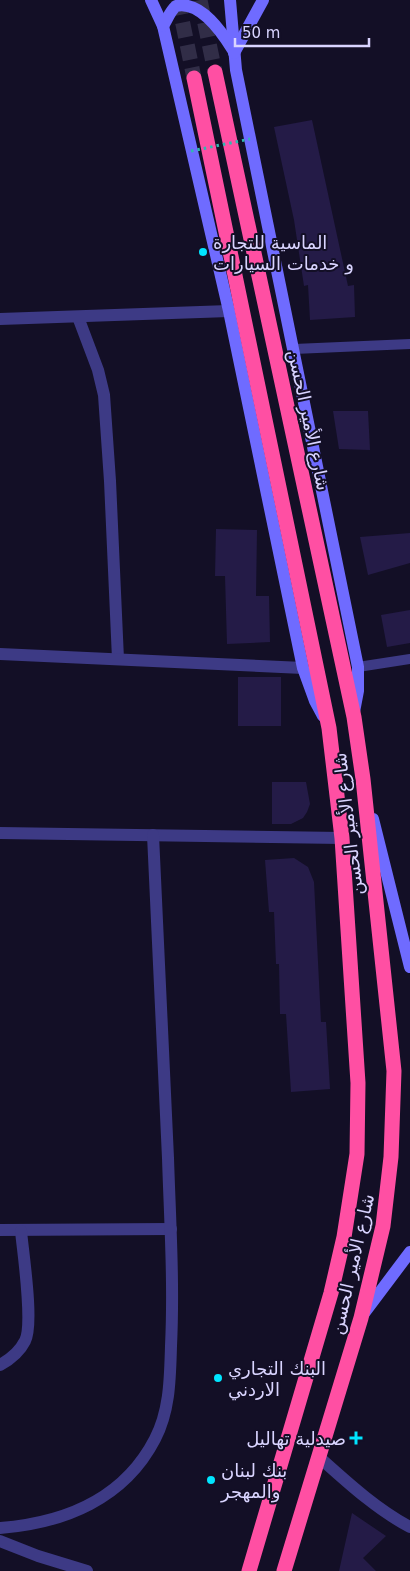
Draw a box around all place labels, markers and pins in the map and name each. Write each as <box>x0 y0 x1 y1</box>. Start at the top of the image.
place label: الماسية للتجارة و خدمات السيارات <box>213 232 354 275</box>
marker: الماسية للتجارة و خدمات السيارات <box>197 246 209 258</box>
place label: البنك التجاري الاردني <box>228 1358 326 1401</box>
marker: البنك التجاري الاردني <box>212 1372 224 1384</box>
place label: صيدلية تهاليل <box>246 1428 346 1450</box>
marker: صيدلية تهاليل <box>350 1432 362 1444</box>
place label: بنك لبنان والمهجر <box>220 1460 287 1503</box>
marker: بنك لبنان والمهجر <box>205 1474 217 1486</box>

